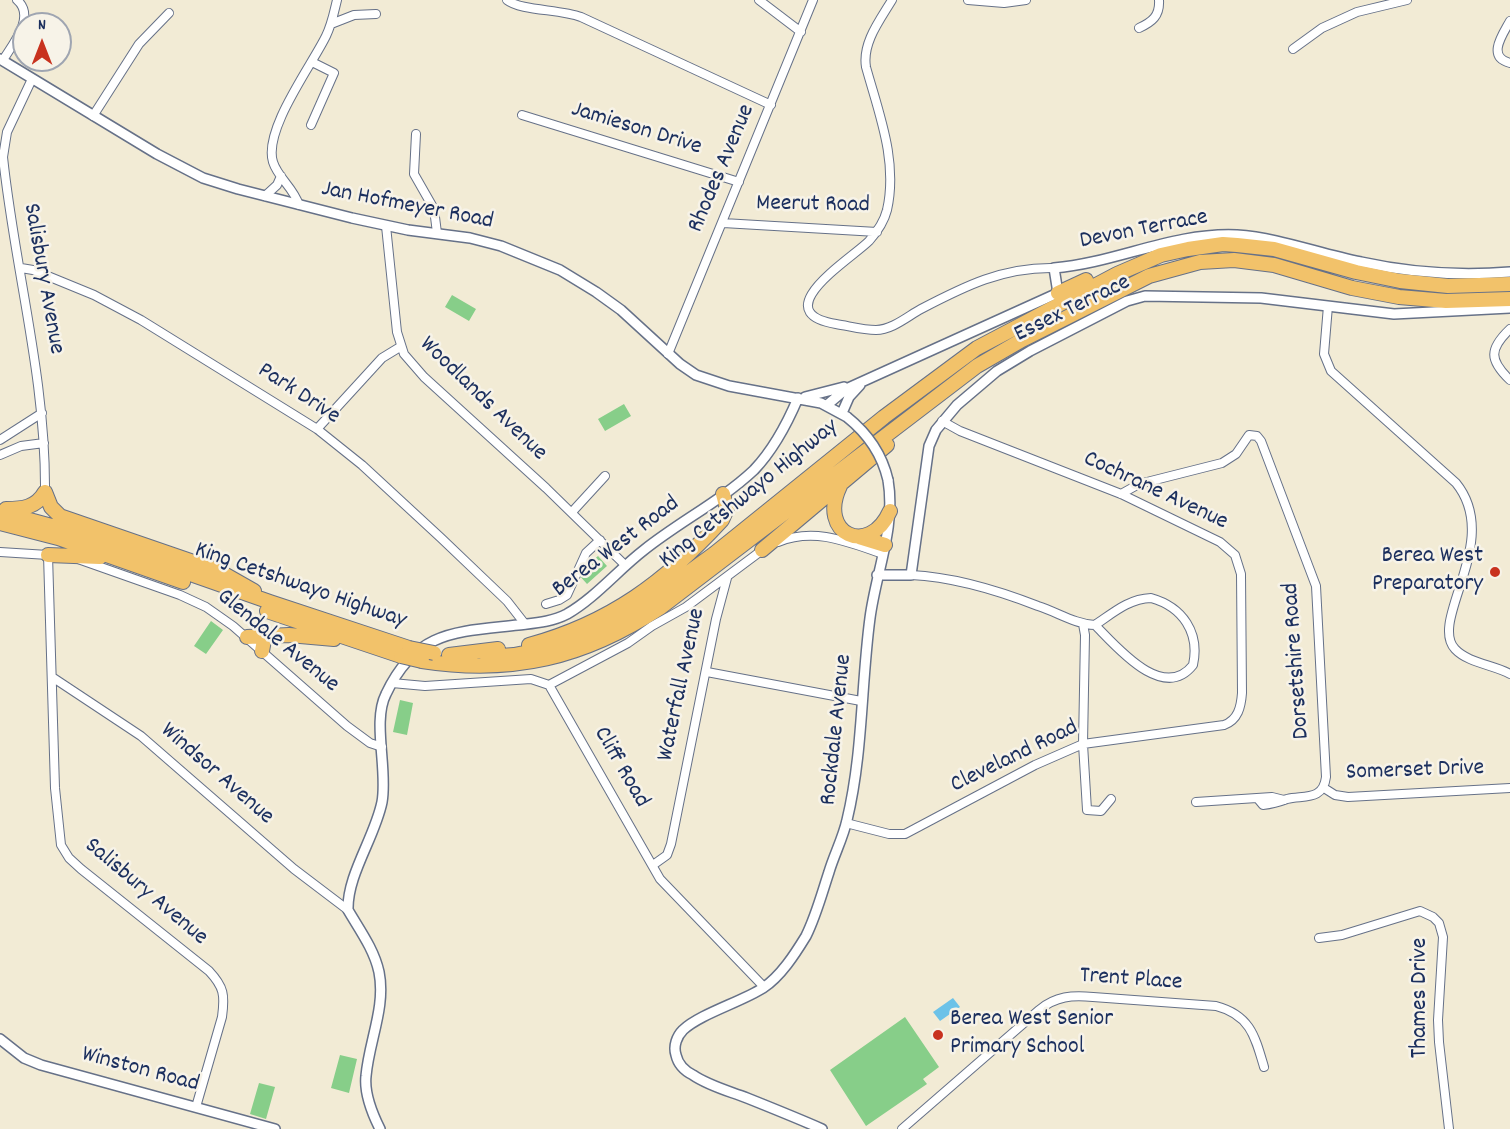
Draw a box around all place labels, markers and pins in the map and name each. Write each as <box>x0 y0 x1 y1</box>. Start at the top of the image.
place label: Berea West Preparatory <box>1372 544 1483 600</box>
marker: Berea West Preparatory <box>1488 565 1502 579</box>
place label: Berea West Senior Primary School <box>950 1007 1113 1063</box>
marker: Berea West Senior Primary School <box>931 1028 945 1042</box>

